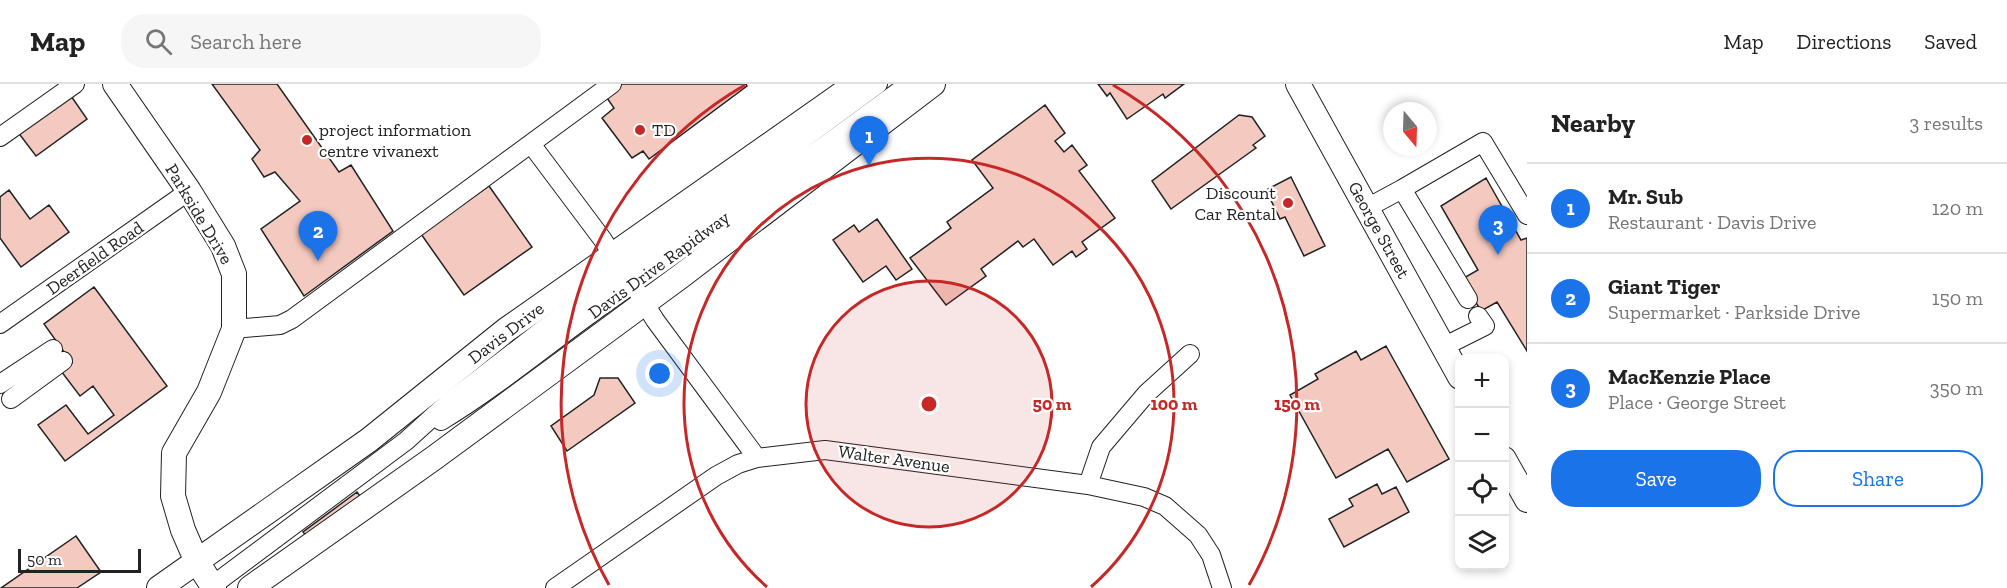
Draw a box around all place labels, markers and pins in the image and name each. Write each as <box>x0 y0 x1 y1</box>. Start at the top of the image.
pin: 1 <box>850 116 888 166</box>
place label: project information centre vivanext <box>319 119 472 162</box>
place label: TD <box>652 119 676 141</box>
marker: TD <box>633 123 647 137</box>
marker: project information centre vivanext <box>300 133 314 147</box>
place label: Discount Car Rental <box>1194 182 1276 225</box>
marker: Discount Car Rental <box>1281 196 1295 210</box>
pin: 3 <box>1478 206 1518 255</box>
pin: 2 <box>298 212 338 261</box>
centre of rings <box>919 394 939 414</box>

